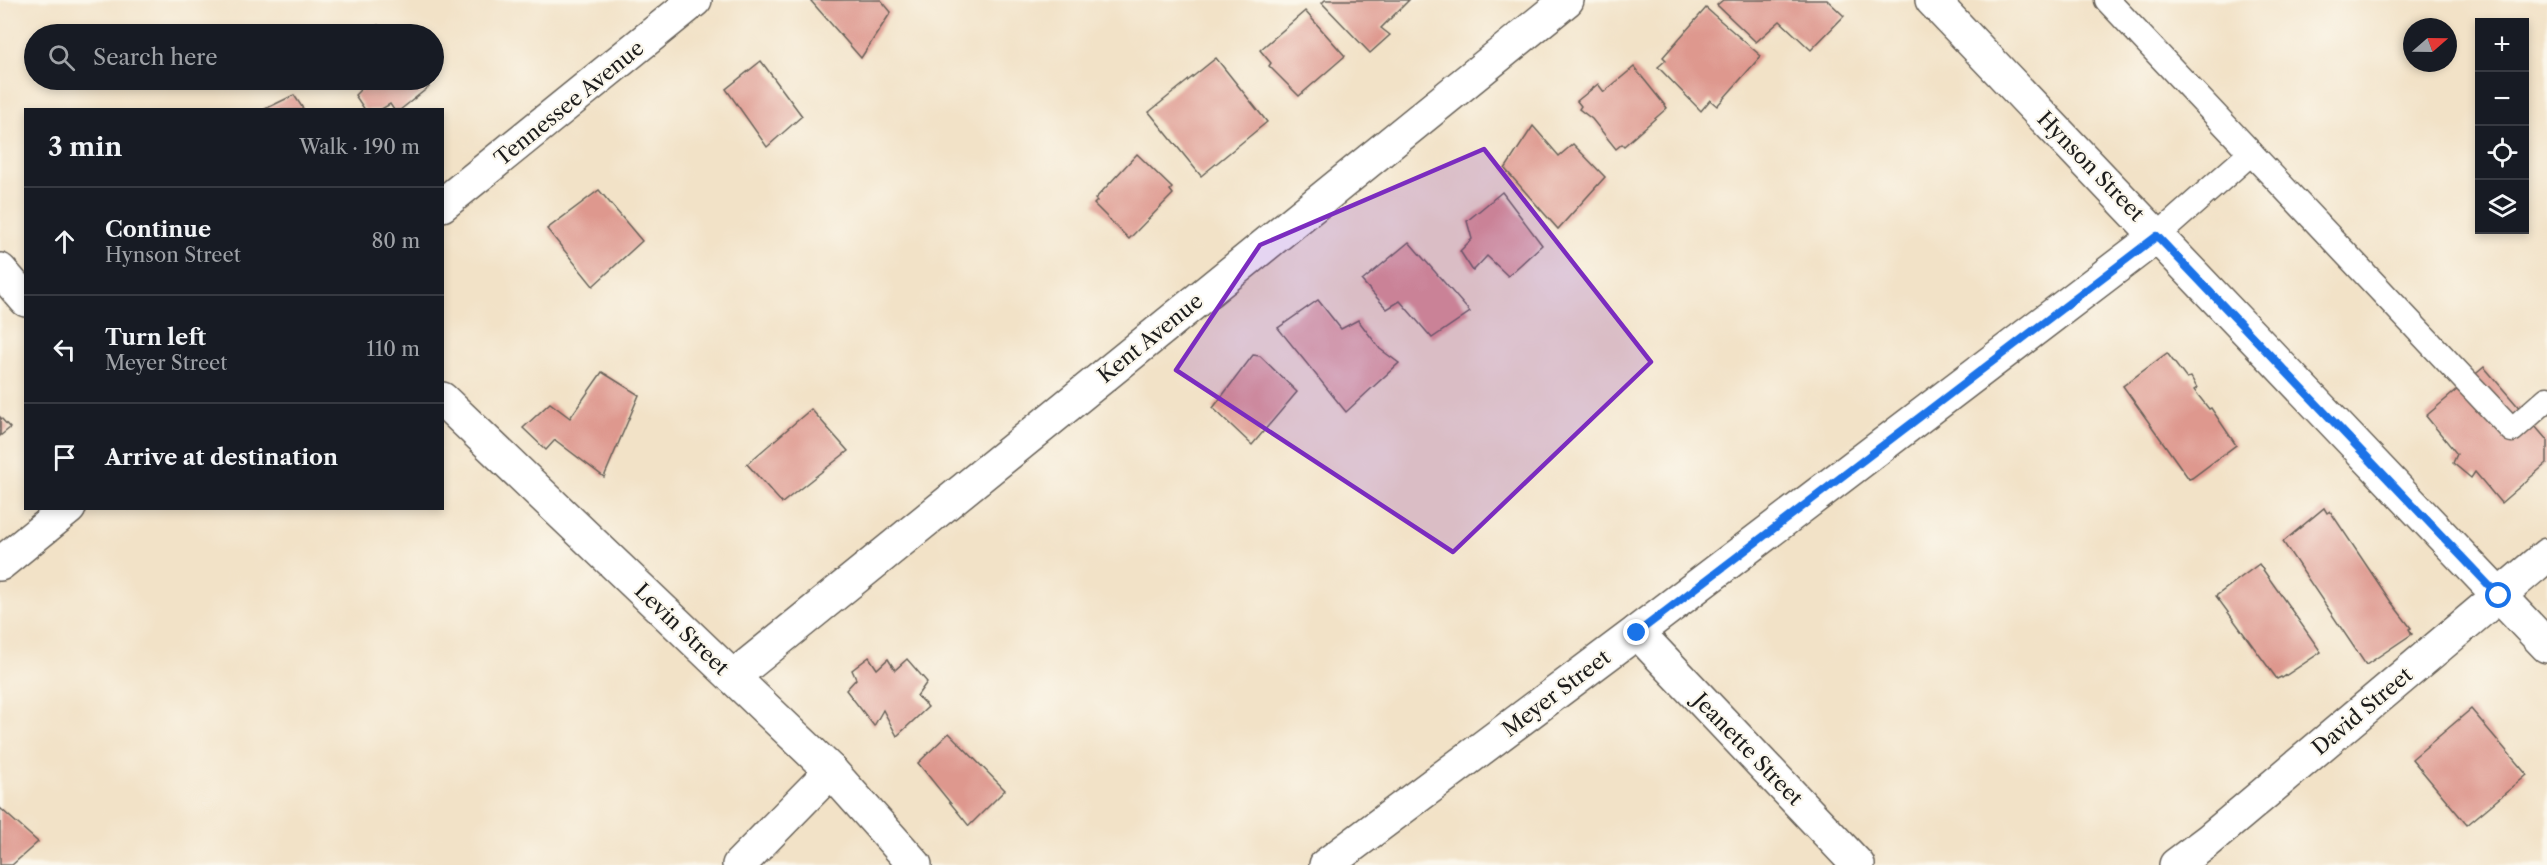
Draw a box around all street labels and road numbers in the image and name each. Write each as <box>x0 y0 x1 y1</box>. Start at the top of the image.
street label: Tennessee Avenue <box>489 35 649 171</box>
street label: Hynson Street <box>2032 106 2150 226</box>
street label: Kent Avenue <box>1093 288 1207 388</box>
street label: Levin Street <box>630 578 735 680</box>
street label: Meyer Street <box>1497 644 1615 742</box>
street label: David Street <box>2307 661 2418 760</box>
street label: Jeanette Street <box>1686 685 1808 811</box>

